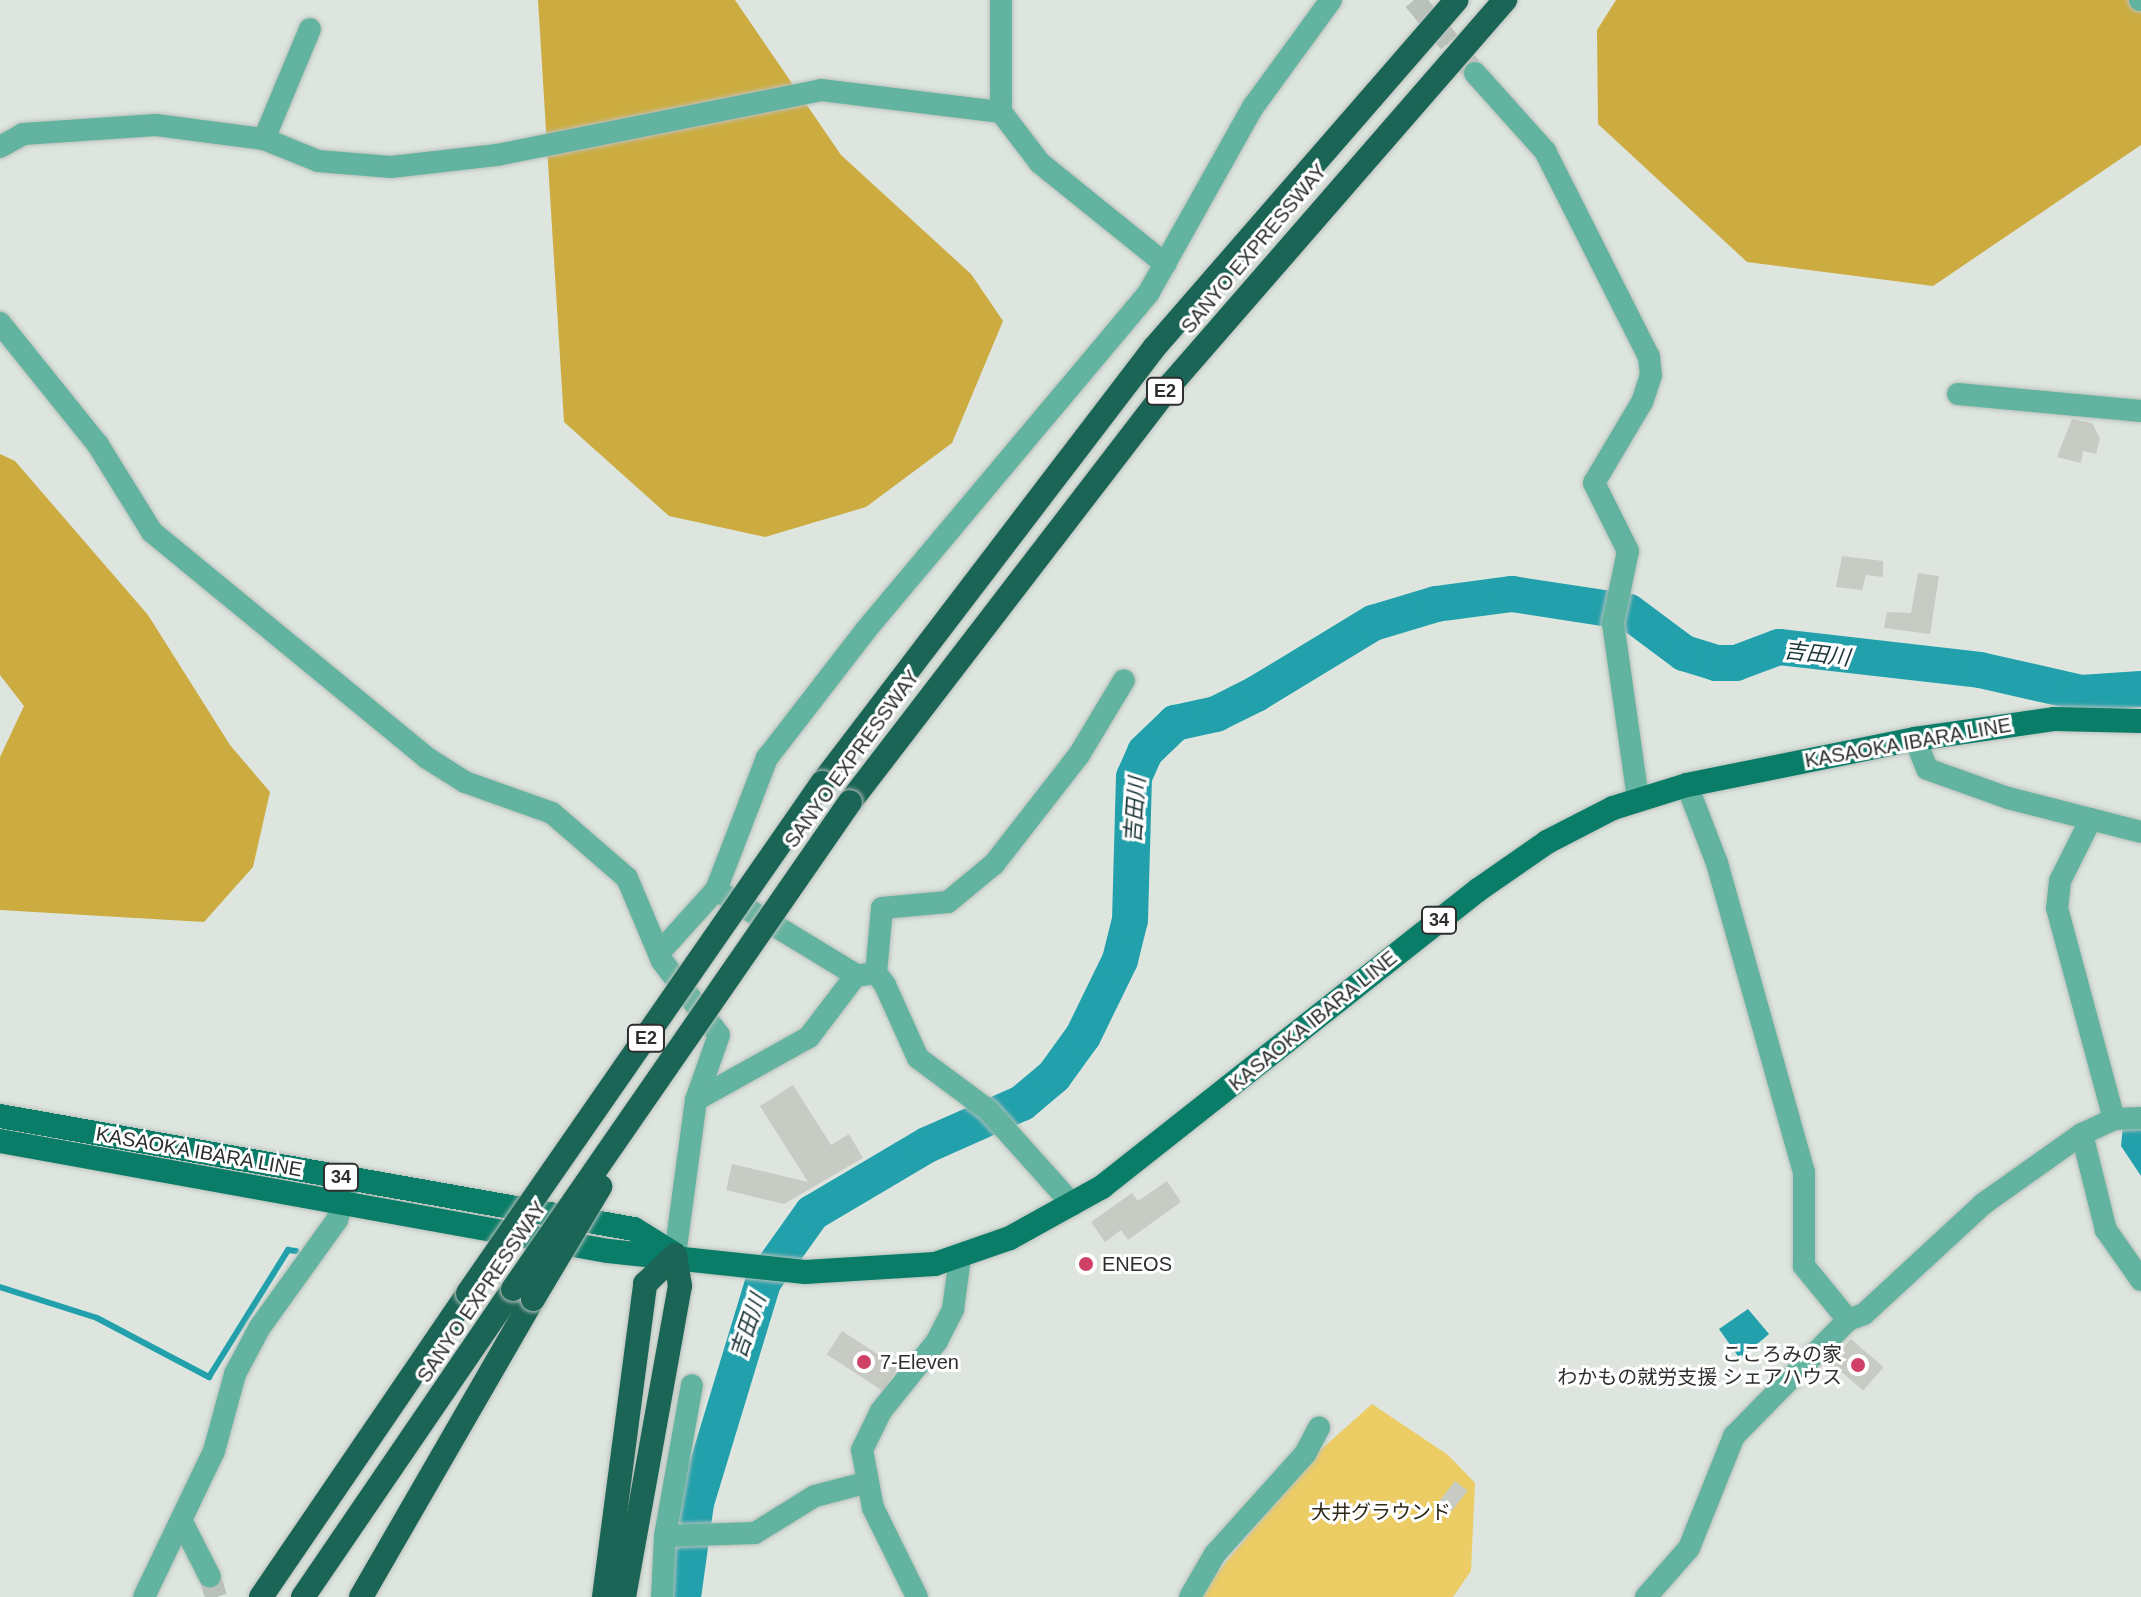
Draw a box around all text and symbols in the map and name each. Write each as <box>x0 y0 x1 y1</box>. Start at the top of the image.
street label: SANYO EXPRESSWAY <box>1176 160 1332 338</box>
road number: E2 <box>1145 377 1185 405</box>
water label: 吉田川 <box>1783 637 1851 671</box>
street label: SANYO EXPRESSWAY <box>780 666 924 852</box>
street label: KASAOKA IBARA LINE <box>1802 713 2014 773</box>
water label: 吉田川 <box>1120 776 1150 844</box>
road number: 34 <box>1419 906 1459 934</box>
street label: KASAOKA IBARA LINE <box>1223 945 1403 1097</box>
road number: E2 <box>626 1024 666 1052</box>
street label: KASAOKA IBARA LINE <box>93 1122 305 1182</box>
road number: 34 <box>321 1163 361 1191</box>
street label: SANYO EXPRESSWAY <box>412 1197 552 1387</box>
place label: ENEOS <box>1102 1252 1172 1276</box>
marker: ENEOS <box>1077 1255 1095 1273</box>
water label: 吉田川 <box>725 1291 771 1361</box>
place label: こころみの家 わかもの就労支援 シェアハウス <box>1556 1342 1842 1389</box>
place label: 7-Eleven <box>880 1350 959 1374</box>
marker: 7-Eleven <box>855 1353 873 1371</box>
marker: こころみの家 わかもの就労支援 シェアハウス <box>1849 1356 1867 1374</box>
park label: 大井グラウンド <box>1311 1500 1451 1524</box>

